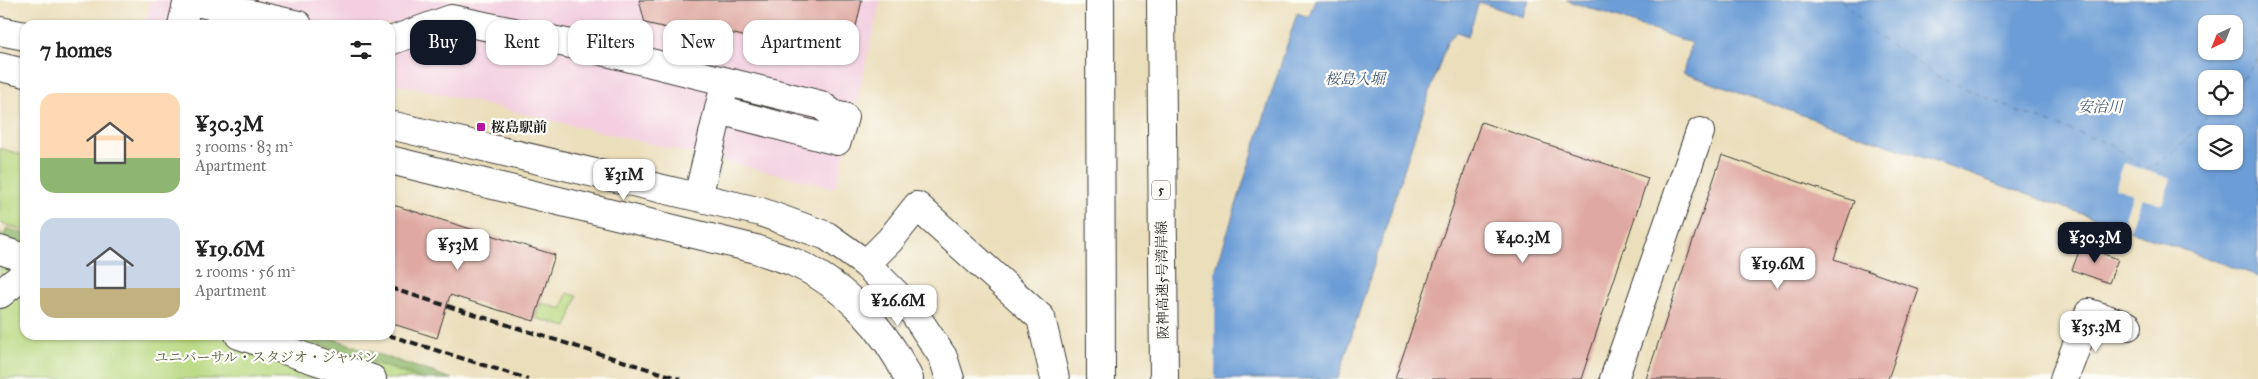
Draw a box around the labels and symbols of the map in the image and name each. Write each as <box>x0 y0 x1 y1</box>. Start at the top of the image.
north arrow <box>2198 15 2242 60</box>
water label: 桜島入堀 <box>1325 70 1388 88</box>
water label: 安治川 <box>2077 98 2124 116</box>
place label: 桜島駅前 <box>491 119 547 136</box>
marker: 桜島駅前 <box>475 121 487 133</box>
pin: ¥31M <box>594 158 654 201</box>
road number: 5 <box>1152 180 1170 200</box>
street label: 阪神高速5号湾岸線 <box>1153 221 1172 339</box>
pin: ¥40.3M <box>1482 222 1564 264</box>
pin: ¥30.3M <box>2054 222 2136 264</box>
pin: ¥53M <box>428 228 488 271</box>
pin: ¥19.6M <box>1737 248 1819 290</box>
pin: ¥26.6M <box>857 284 939 327</box>
pin: ¥35.3M <box>2055 310 2137 353</box>
park label: ユニバーサル・スタジオ・ジャパン <box>154 349 378 366</box>

